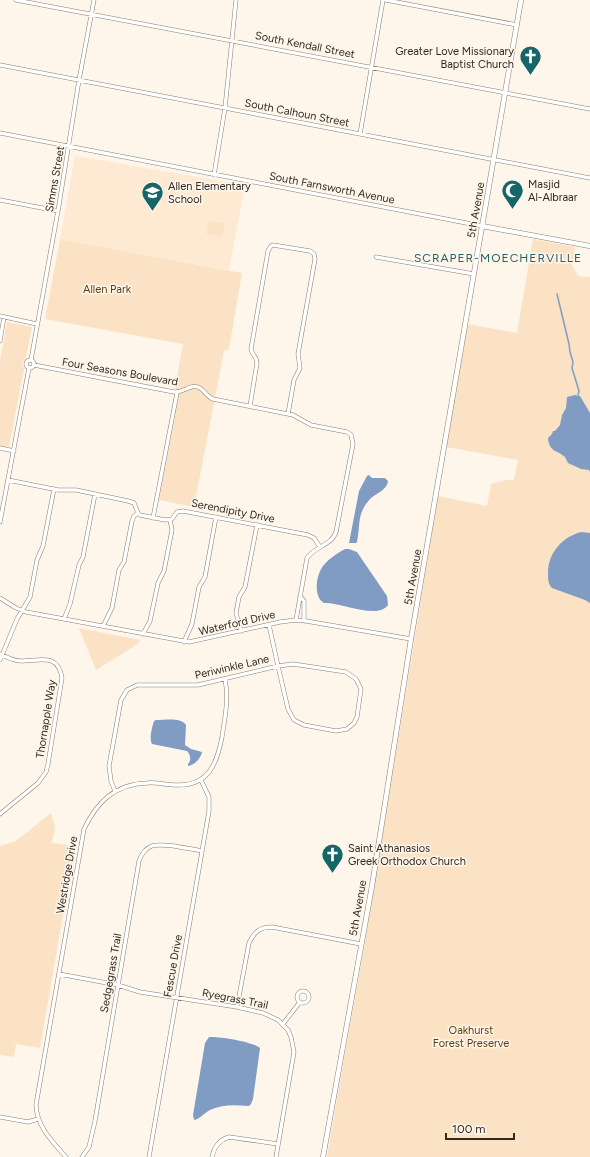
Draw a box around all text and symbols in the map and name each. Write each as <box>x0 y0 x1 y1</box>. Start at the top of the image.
street label: South Kendall Street <box>254 29 356 61</box>
church icon: Greater Love Missionary Baptist Church <box>517 44 543 77</box>
place label: Greater Love Missionary Baptist Church <box>395 45 514 71</box>
street label: South Calhoun Street <box>243 96 351 130</box>
street label: Simms Street <box>43 145 67 213</box>
street label: South Farnsworth Avenue <box>268 169 396 207</box>
mosque icon: Masjid Al-Albraar <box>499 177 525 210</box>
place label: Masjid Al-Albraar <box>528 178 578 204</box>
school or university icon: Allen Elementary School <box>140 179 166 212</box>
place label: Allen Elementary School <box>168 180 251 206</box>
street label: 5th Avenue <box>465 181 487 239</box>
district label: SCRAPER-MOECHERVILLE <box>414 251 582 265</box>
park label: Allen Park <box>83 283 132 296</box>
street label: Four Seasons Boulevard <box>61 355 179 389</box>
street label: Serendipity Drive <box>190 497 276 525</box>
street label: 5th Avenue <box>402 548 424 606</box>
street label: Waterford Drive <box>197 608 277 638</box>
street label: Periwinkle Lane <box>194 652 270 682</box>
street label: Thornapple Way <box>33 678 59 759</box>
street label: Westridge Drive <box>54 835 80 915</box>
church icon: Saint Athanasios Greek Orthodox Church <box>320 841 346 874</box>
place label: Saint Athanasios Greek Orthodox Church <box>348 842 466 868</box>
street label: 5th Avenue <box>347 879 369 937</box>
street label: Sedgegrass Trail <box>98 932 124 1014</box>
street label: Fescue Drive <box>161 934 185 998</box>
street label: Ryegrass Trail <box>201 986 269 1012</box>
park label: Oakhurst Forest Preserve <box>433 1024 509 1050</box>
scale bar <box>446 1115 514 1141</box>
text: 100 m <box>452 1122 486 1136</box>

